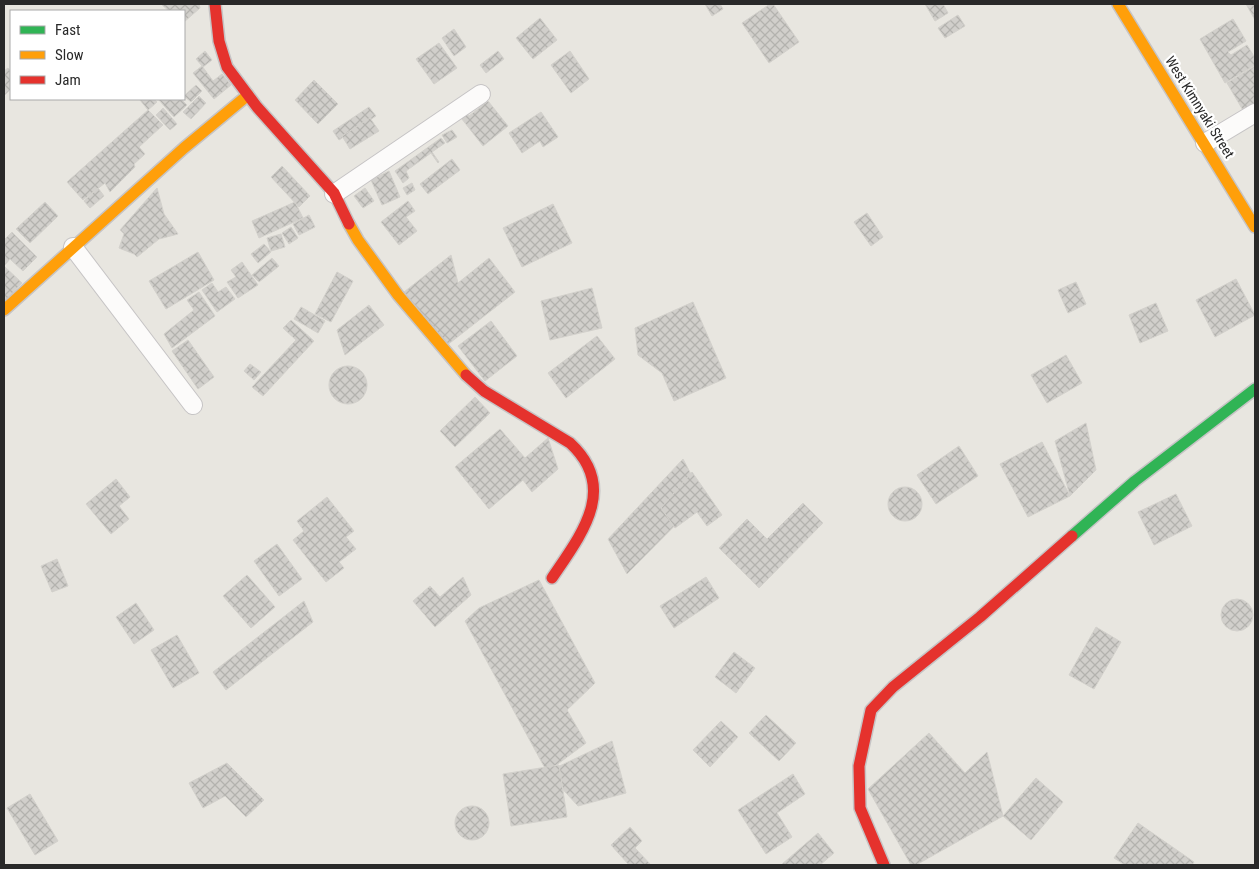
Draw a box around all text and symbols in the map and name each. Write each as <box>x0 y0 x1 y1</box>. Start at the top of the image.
legend <box>10 10 185 100</box>
text: Fast <box>55 21 80 39</box>
text: Slow <box>55 46 84 64</box>
street label: West Kimnyaki Street <box>1162 53 1238 161</box>
text: Jam <box>55 71 81 89</box>

